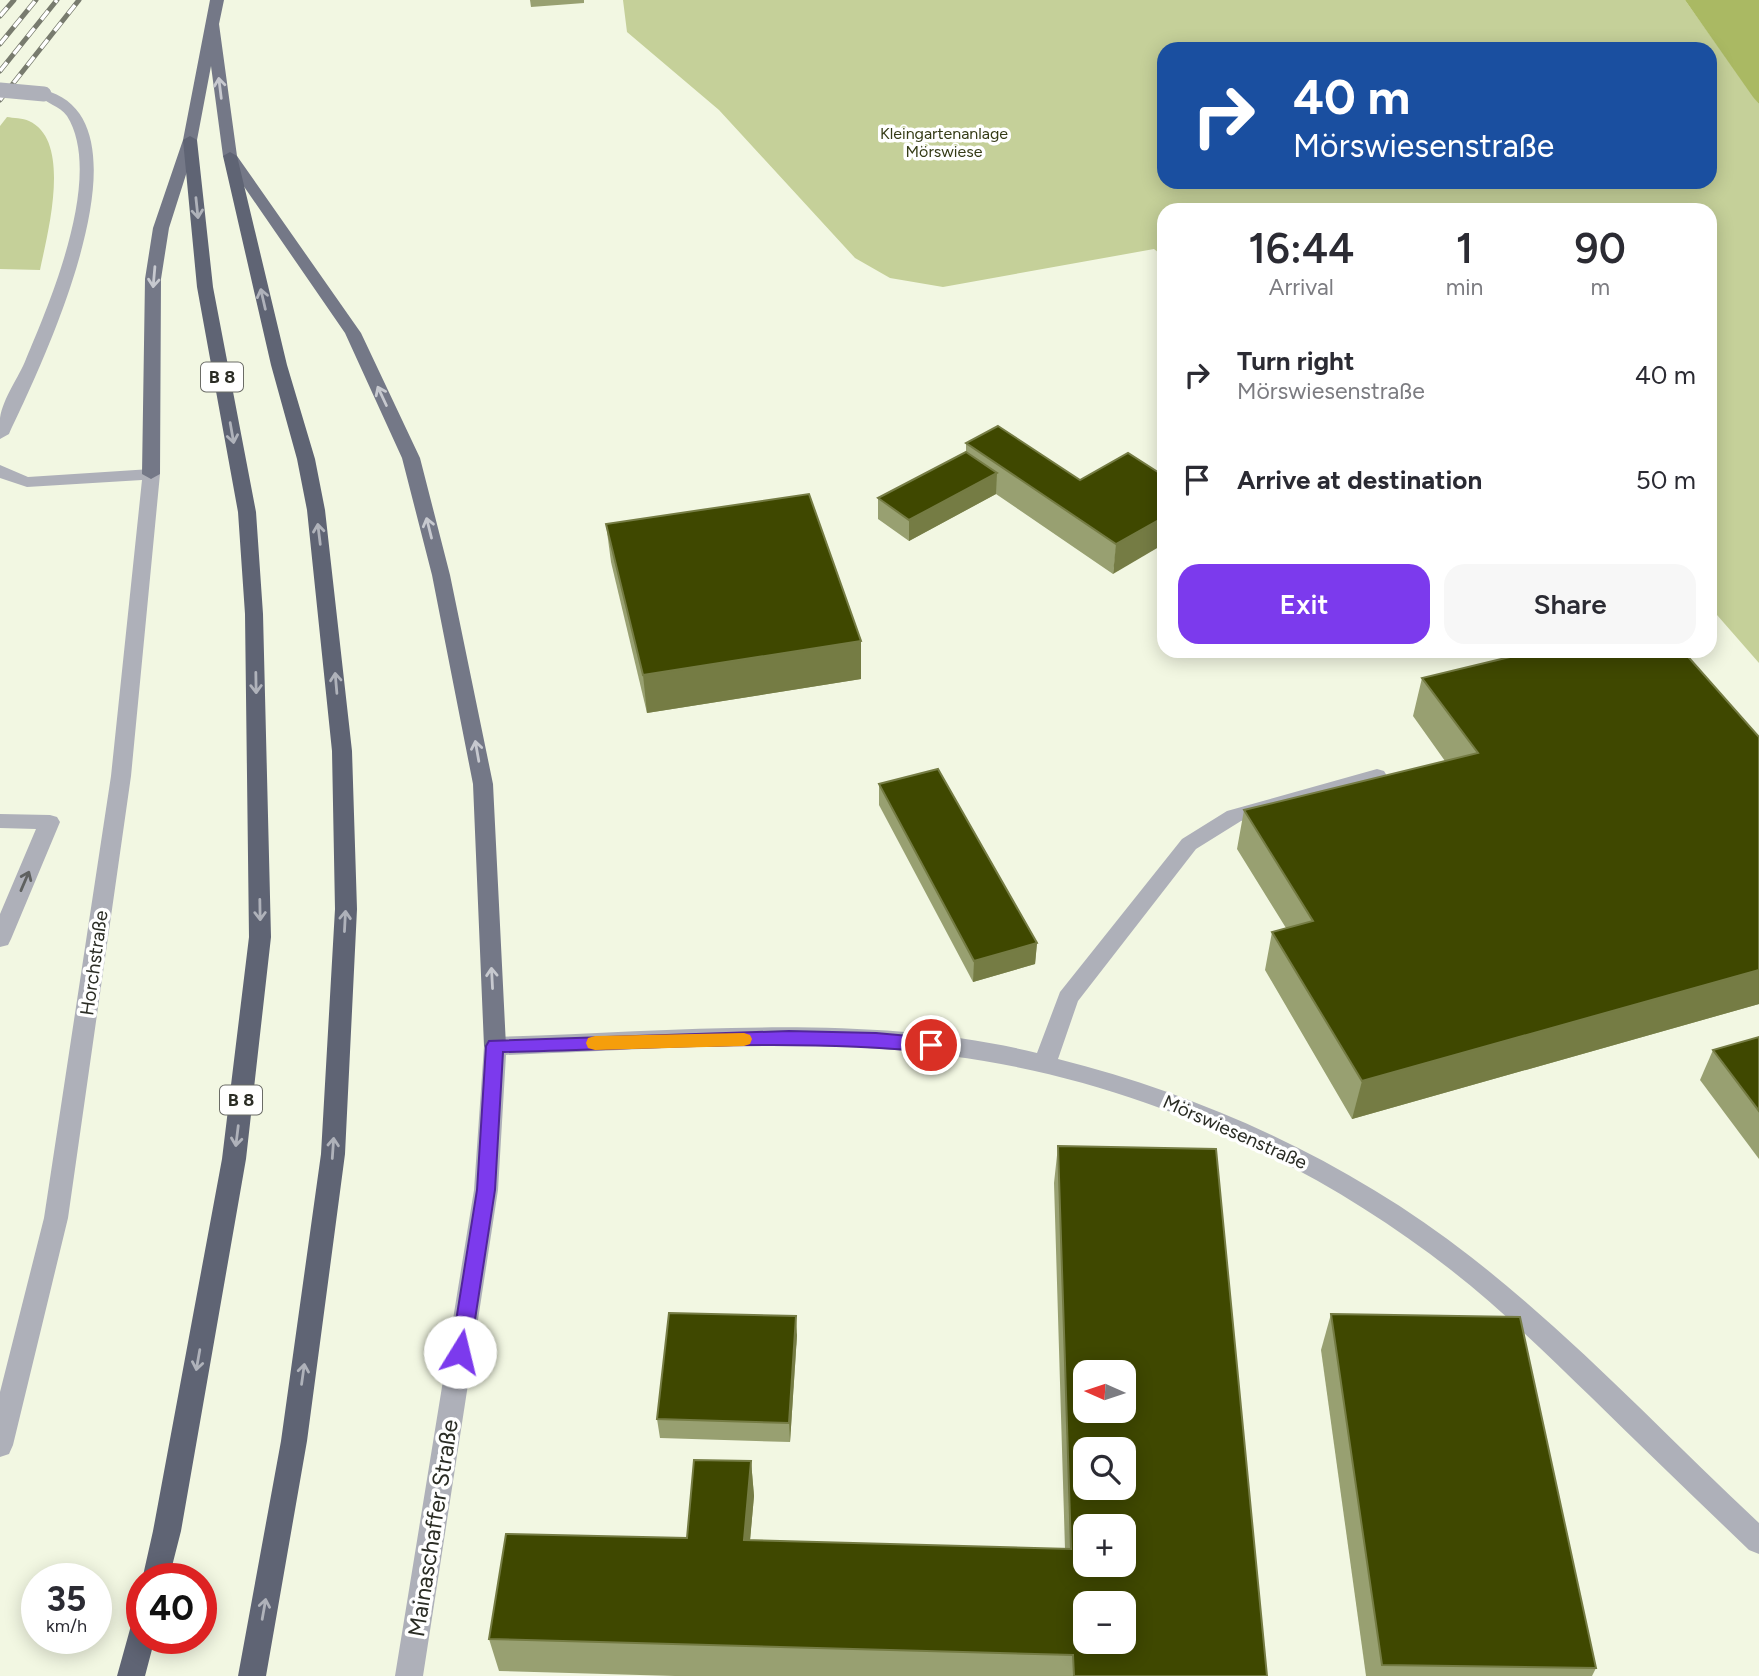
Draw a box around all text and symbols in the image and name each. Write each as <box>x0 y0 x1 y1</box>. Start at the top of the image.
text: 40 m <box>1293 67 1410 126</box>
icon: right <box>1178 70 1269 161</box>
one-way arrow <box>213 78 226 100</box>
park label: Kleingartenanlage Mörswiese <box>880 124 1008 161</box>
text: Mörswiesenstraße <box>1293 127 1554 165</box>
one-way arrow <box>190 196 203 219</box>
text: 16:44 <box>1248 223 1354 274</box>
text: 1 <box>1456 223 1473 274</box>
text: 90 <box>1575 223 1626 274</box>
one-way arrow <box>147 265 160 288</box>
text: Arrival <box>1269 273 1334 301</box>
text: min <box>1446 273 1483 301</box>
text: m <box>1590 273 1610 301</box>
one-way arrow <box>256 288 269 311</box>
text: Turn right <box>1237 345 1354 377</box>
icon: right <box>1178 356 1216 394</box>
text: 40 m <box>1635 359 1696 391</box>
road number: B 8 <box>201 362 243 391</box>
text: Mörswiesenstraße <box>1237 377 1425 405</box>
one-way arrow <box>375 386 388 407</box>
one-way arrow <box>226 421 239 444</box>
icon: arrive <box>1178 461 1216 499</box>
text: Arrive at destination <box>1237 464 1482 496</box>
text: 50 m <box>1636 464 1696 496</box>
one-way arrow <box>422 518 435 540</box>
one-way arrow <box>313 523 326 545</box>
button: Exit <box>1178 564 1430 644</box>
button: Share <box>1444 564 1696 644</box>
one-way arrow <box>249 671 262 694</box>
one-way arrow <box>329 672 342 695</box>
one-way arrow <box>470 740 483 763</box>
one-way arrow <box>19 870 32 892</box>
one-way arrow <box>253 898 267 921</box>
street label: Horchstraße <box>75 909 113 1017</box>
one-way arrow <box>339 910 352 933</box>
one-way arrow <box>485 966 498 989</box>
pin <box>901 1015 961 1075</box>
icon: arrive <box>912 1026 950 1064</box>
road number: B 8 <box>220 1086 262 1114</box>
street label: Mörswiesenstraße <box>1159 1090 1311 1174</box>
one-way arrow <box>230 1124 243 1147</box>
one-way arrow <box>327 1137 340 1160</box>
position arrow <box>423 1315 497 1389</box>
one-way arrow <box>191 1348 204 1371</box>
north arrow <box>1073 1360 1136 1423</box>
map controls <box>1073 1360 1136 1654</box>
one-way arrow <box>297 1363 310 1386</box>
street label: Mainaschaffer Straße <box>402 1417 464 1639</box>
button: search <box>1073 1437 1136 1500</box>
button: + <box>1073 1514 1136 1577</box>
speed limit sign: 40 <box>126 1563 217 1654</box>
text: 35 <box>47 1578 86 1620</box>
button: − <box>1073 1591 1136 1654</box>
one-way arrow <box>258 1598 271 1621</box>
text: km/h <box>46 1615 87 1637</box>

